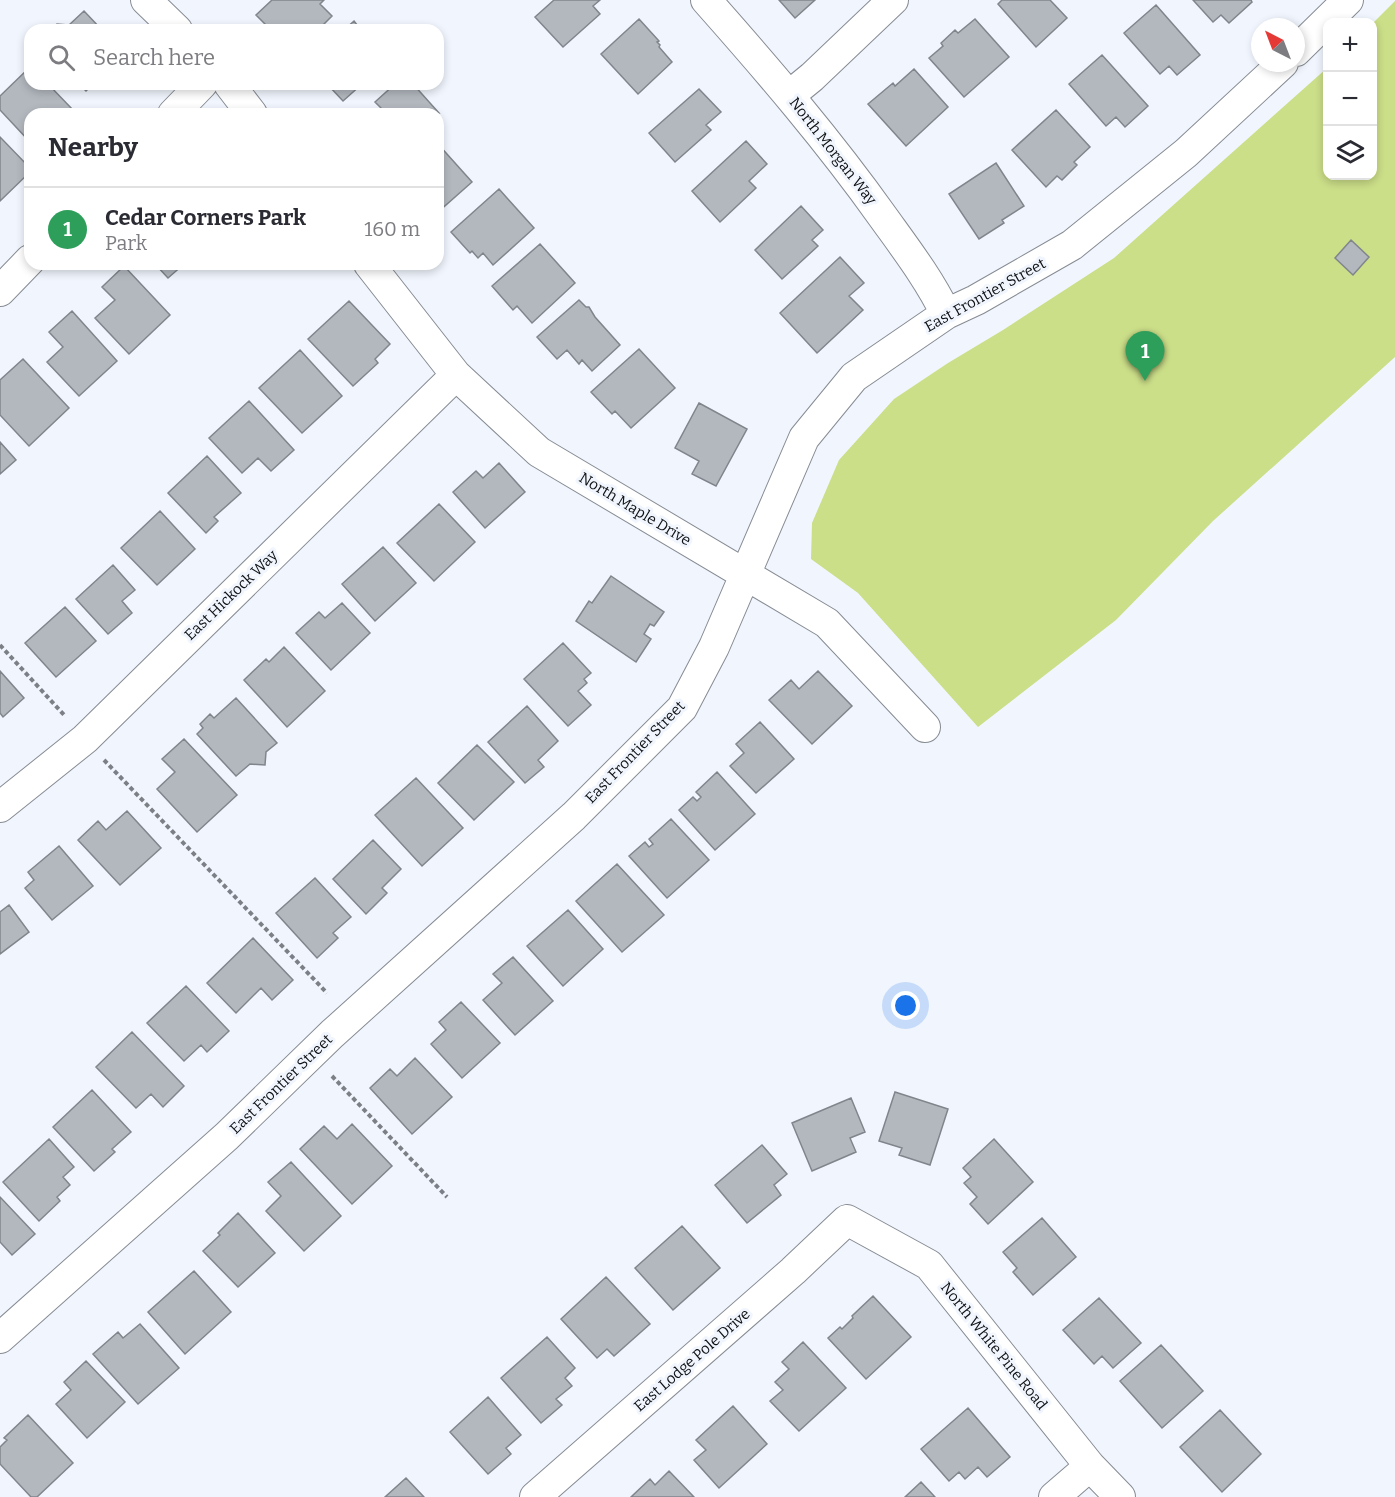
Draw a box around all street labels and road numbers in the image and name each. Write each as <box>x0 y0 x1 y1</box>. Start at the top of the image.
street label: North Morgan Way <box>786 94 881 208</box>
street label: East Frontier Street <box>921 254 1049 336</box>
street label: North Maple Drive <box>576 469 694 549</box>
street label: East Hickock Way <box>181 546 281 644</box>
street label: East Frontier Street <box>581 697 689 807</box>
street label: East Frontier Street <box>226 1030 336 1138</box>
street label: North White Pine Road <box>937 1278 1051 1414</box>
street label: East Lodge Pole Drive <box>630 1305 754 1415</box>

